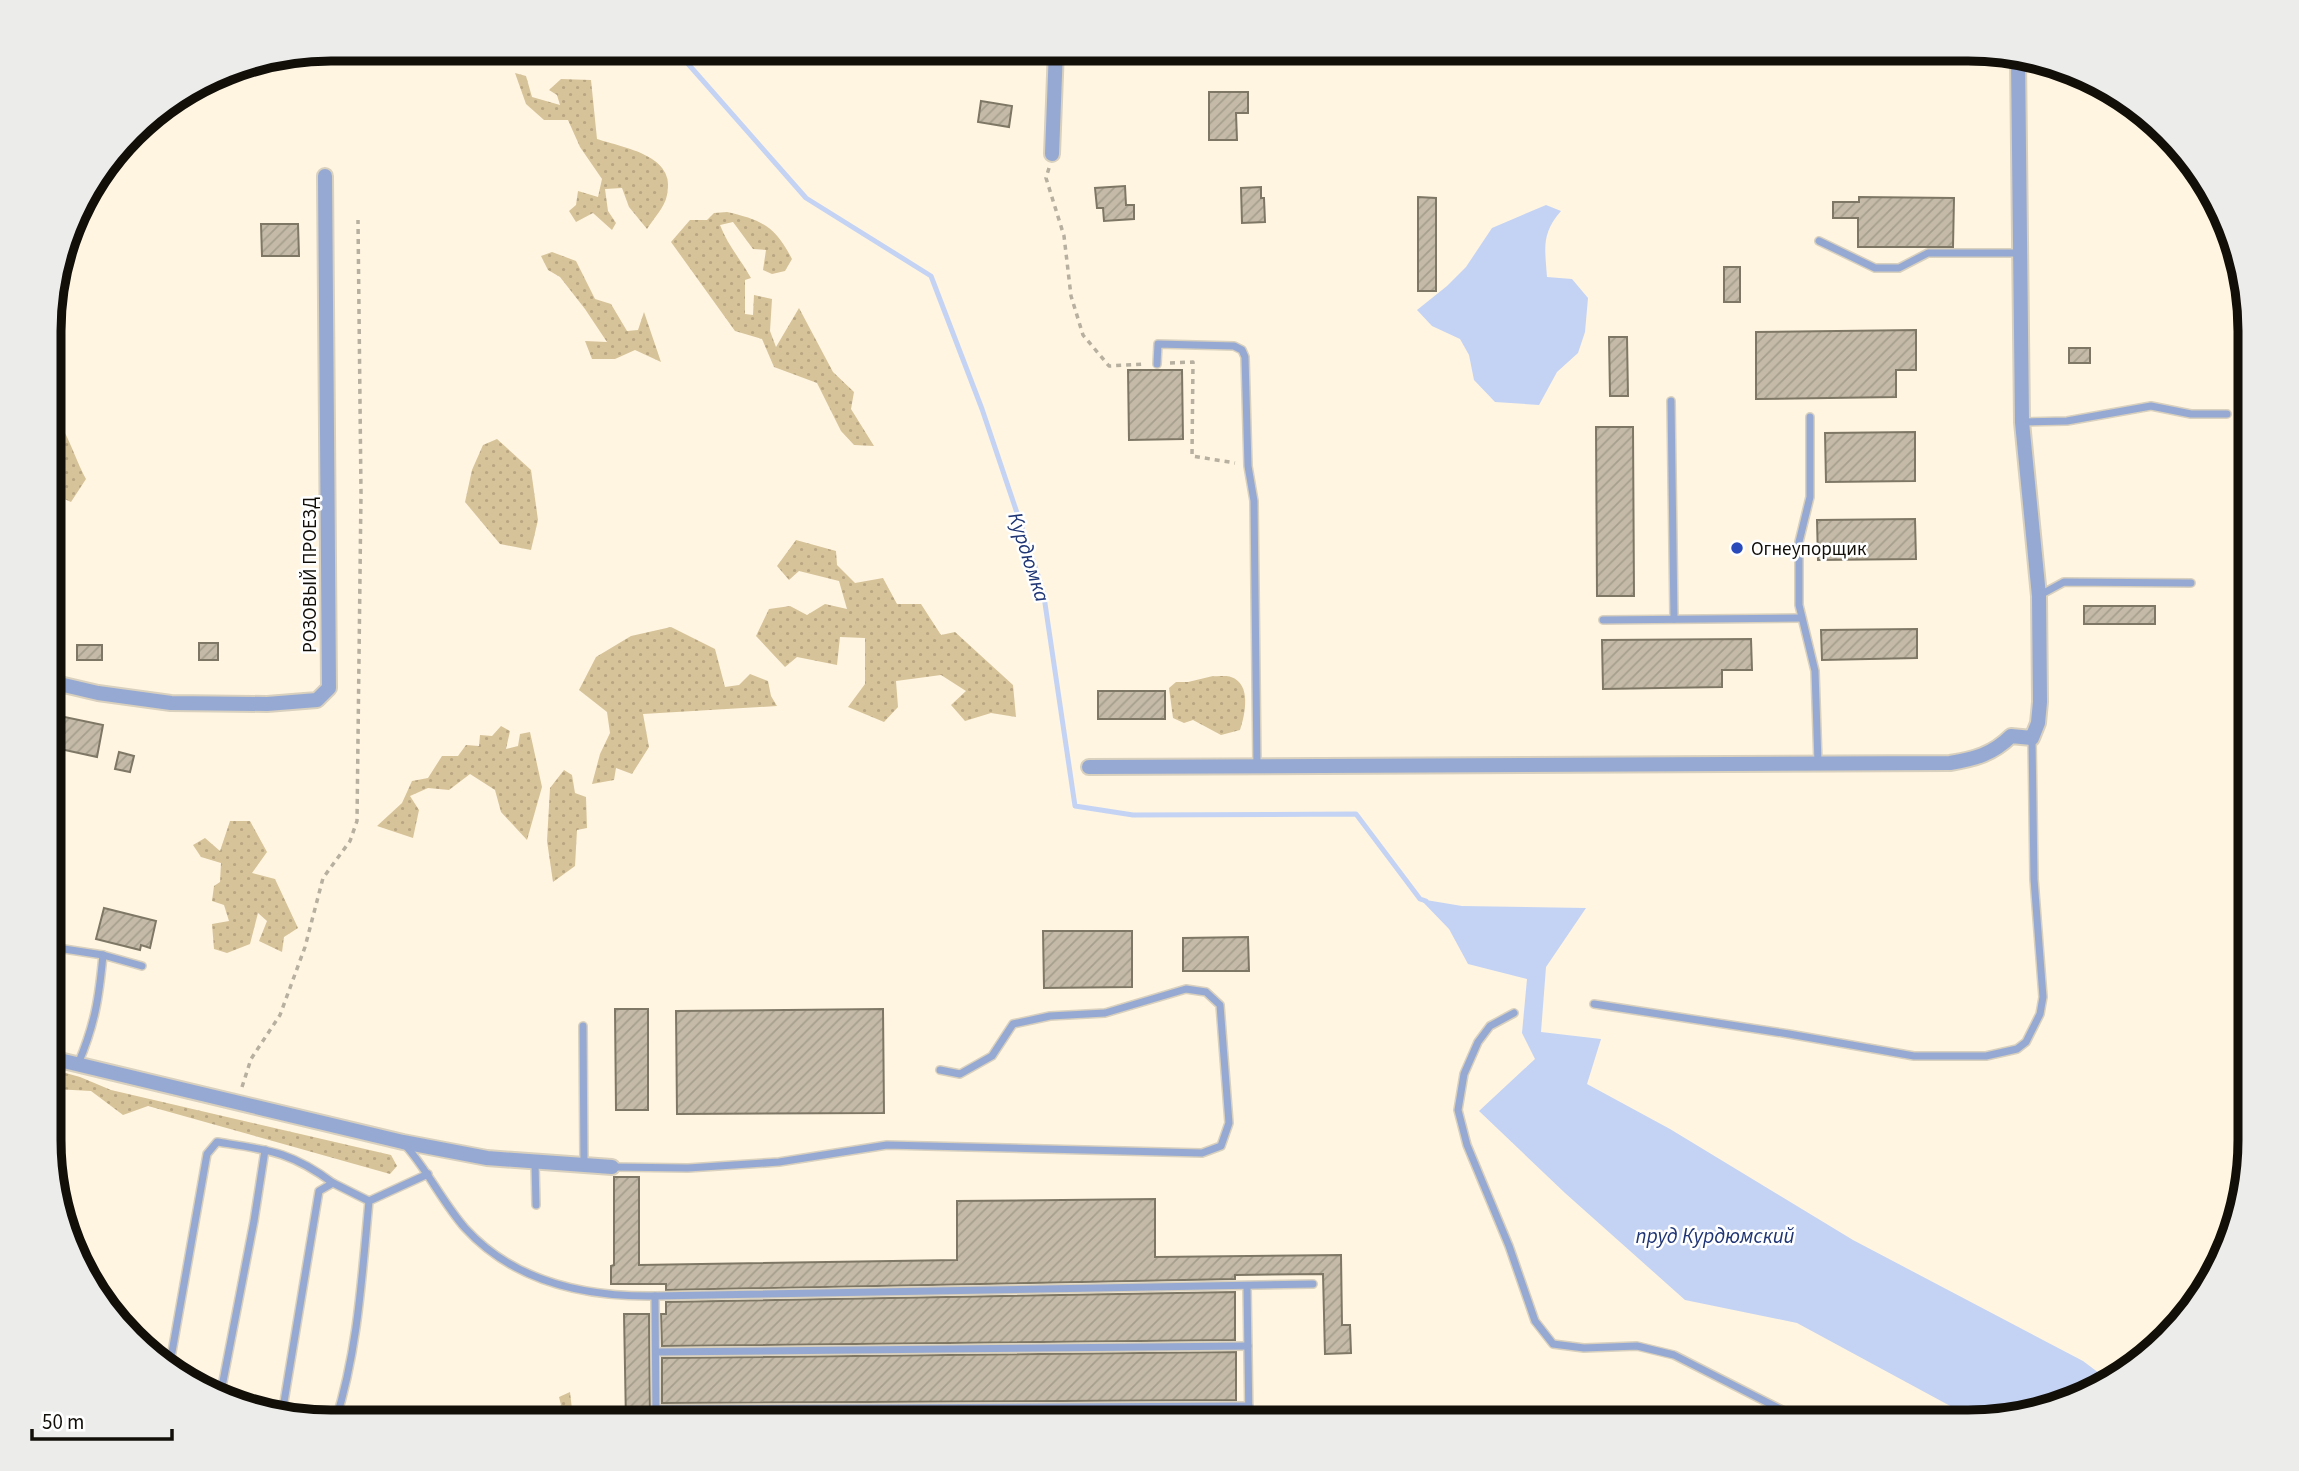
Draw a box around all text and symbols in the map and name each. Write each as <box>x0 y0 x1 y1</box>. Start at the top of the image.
street label: РОЗОВЫЙ ПРОЕЗД <box>297 497 324 653</box>
water label: Курдюмка <box>1000 508 1058 606</box>
place label: Огнеупорщик <box>1751 536 1867 563</box>
marker: Огнеупорщик <box>1729 540 1745 556</box>
water label: пруд Курдюмский <box>1635 1221 1795 1251</box>
scale bar <box>32 1398 172 1442</box>
text: 50 m <box>42 1407 84 1437</box>

